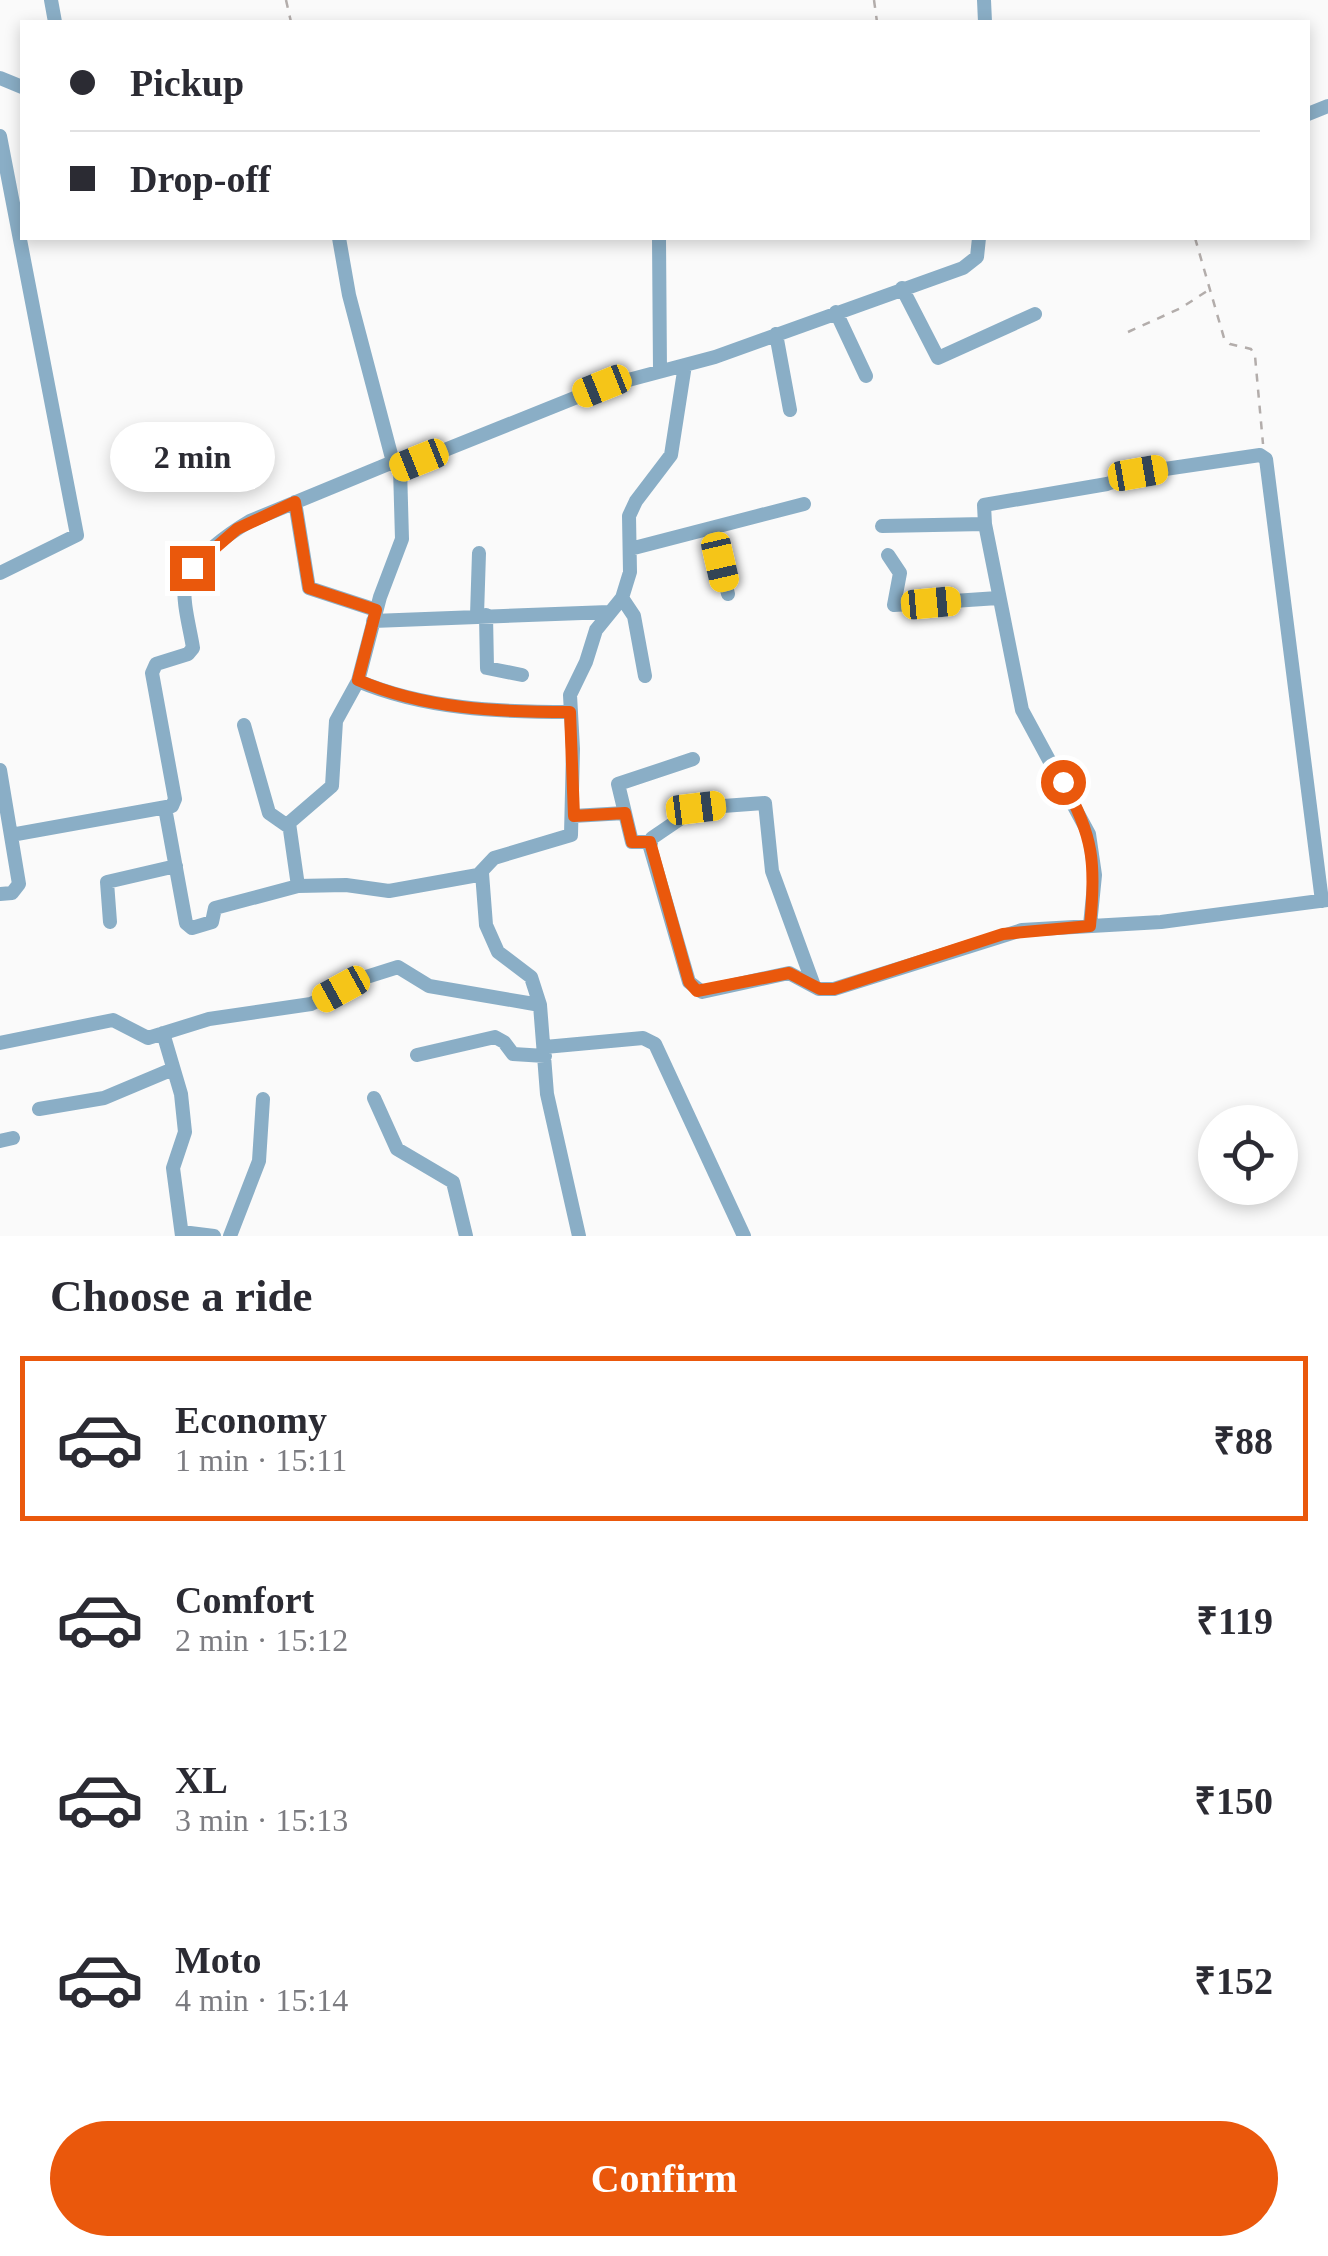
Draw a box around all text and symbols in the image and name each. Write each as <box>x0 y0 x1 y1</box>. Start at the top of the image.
text: Pickup <box>130 62 244 104</box>
text: Drop-off <box>130 158 271 200</box>
car <box>569 361 635 411</box>
callout: 2 min <box>110 423 274 493</box>
car <box>386 435 452 485</box>
text: 2 min <box>154 439 231 475</box>
car <box>1106 453 1170 493</box>
car <box>699 529 741 595</box>
route end <box>170 546 215 591</box>
car <box>900 585 962 621</box>
route start <box>1041 760 1086 805</box>
car <box>664 789 728 827</box>
car <box>307 961 375 1017</box>
map controls <box>1198 1105 1298 1205</box>
button: locate <box>1198 1105 1298 1205</box>
text: Choose a ride <box>50 1271 313 1321</box>
icon: car <box>55 1394 145 1484</box>
text: Economy <box>175 1399 327 1441</box>
text: ₹88 <box>1213 1420 1273 1462</box>
text: 1 min · 15:11 <box>175 1442 347 1478</box>
icon: car <box>55 1574 145 1664</box>
text: Comfort <box>175 1579 314 1621</box>
text: ₹119 <box>1196 1600 1273 1642</box>
text: 2 min · 15:12 <box>175 1622 348 1658</box>
icon: car <box>55 1754 145 1844</box>
text: XL <box>175 1759 228 1801</box>
text: ₹150 <box>1194 1780 1273 1822</box>
text: 3 min · 15:13 <box>175 1802 348 1838</box>
icon: car <box>55 1934 145 2024</box>
text: Moto <box>175 1939 262 1981</box>
text: ₹152 <box>1194 1960 1273 2002</box>
text: 4 min · 15:14 <box>175 1982 348 2018</box>
button: Confirm <box>50 2121 1278 2236</box>

